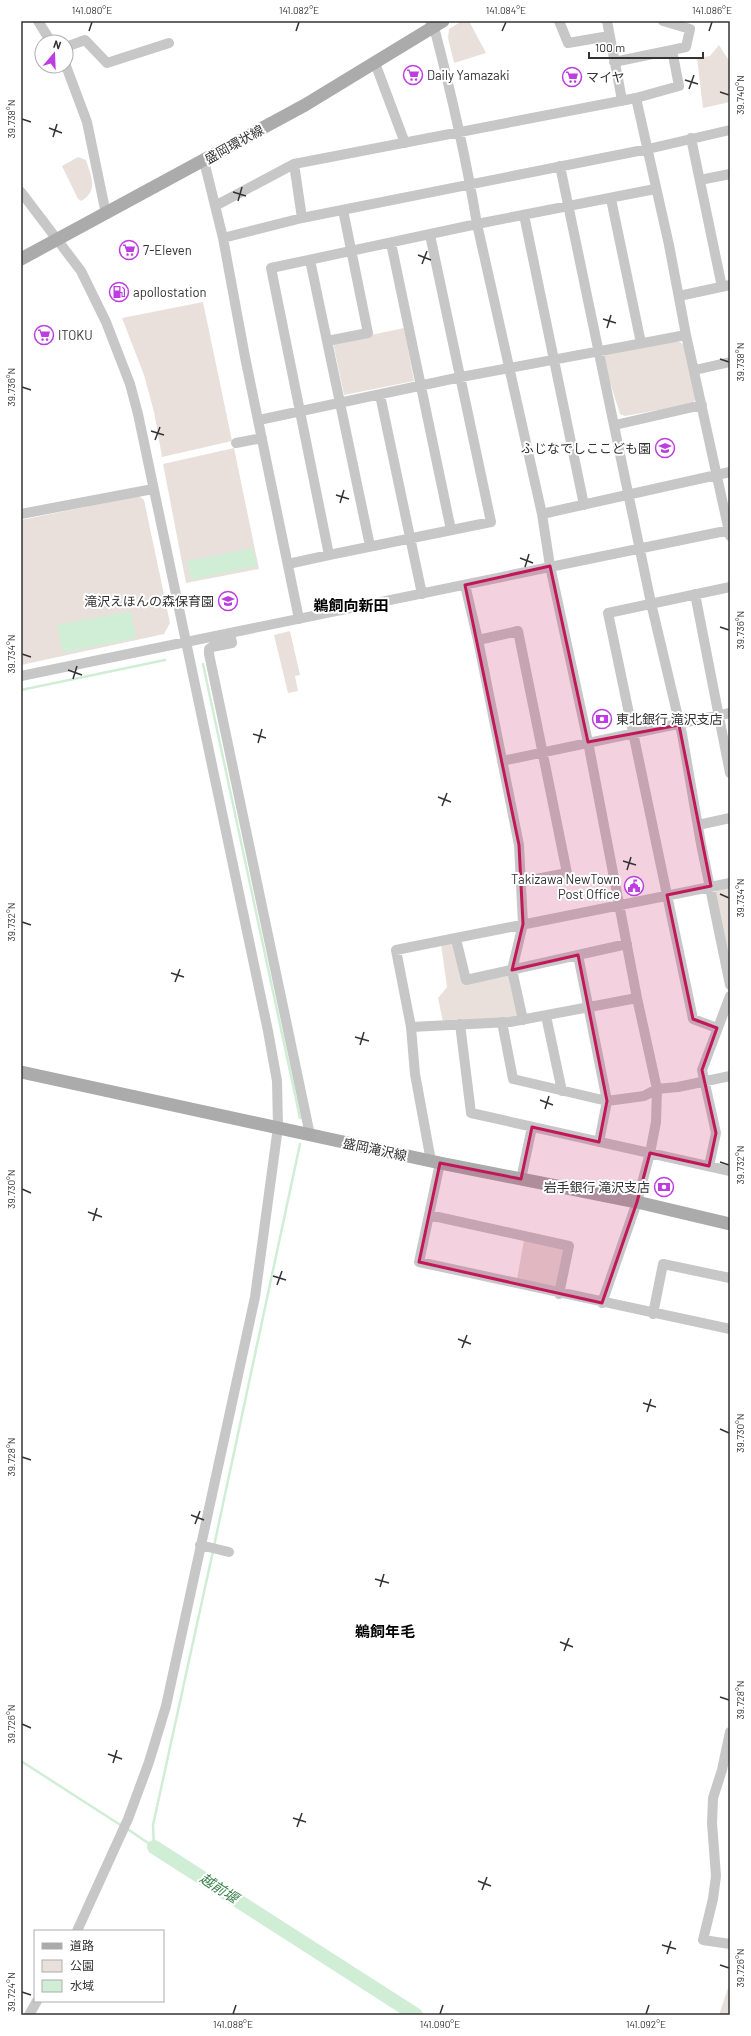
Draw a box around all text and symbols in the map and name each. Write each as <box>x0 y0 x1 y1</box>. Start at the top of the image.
text: 141.080°E <box>72 4 112 16</box>
text: 141.082°E <box>279 4 319 16</box>
text: 141.084°E <box>486 4 526 16</box>
text: 141.086°E <box>692 4 732 16</box>
north arrow <box>34 34 74 74</box>
scale bar <box>589 34 703 60</box>
text: N <box>52 37 63 51</box>
text: 100 m <box>595 40 625 54</box>
supermarket icon: Daily Yamazaki <box>402 64 424 86</box>
supermarket icon: マイヤ <box>561 66 583 88</box>
place label: Daily Yamazaki <box>427 67 510 83</box>
place label: マイヤ <box>586 69 625 85</box>
text: 39.740°N <box>734 75 746 115</box>
text: 39.738°N <box>5 100 17 138</box>
street label: 盛岡環状線 <box>202 121 266 167</box>
supermarket icon: 7-Eleven <box>118 239 140 261</box>
place label: 7-Eleven <box>143 242 192 258</box>
fuel station icon: apollostation <box>108 281 130 303</box>
place label: apollostation <box>133 284 207 300</box>
supermarket icon: ITOKU <box>33 324 55 346</box>
place label: ITOKU <box>58 327 93 343</box>
text: 39.738°N <box>734 343 746 381</box>
text: 39.736°N <box>5 368 17 406</box>
school or university icon: ふじなでしここども園 <box>654 437 676 459</box>
place label: ふじなでしここども園 <box>521 440 651 456</box>
school or university icon: 滝沢えほんの森保育園 <box>217 590 239 612</box>
place label: 滝沢えほんの森保育園 <box>84 593 214 609</box>
district label: 鵜飼向新田 <box>313 596 389 614</box>
text: 39.736°N <box>734 611 746 649</box>
text: 39.734°N <box>5 634 17 674</box>
bank icon: 東北銀行 滝沢支店 <box>591 708 613 730</box>
place label: 東北銀行 滝沢支店 <box>616 711 723 727</box>
place label: Takizawa NewTown Post Office <box>511 871 620 902</box>
public building icon: Takizawa NewTown Post Office <box>623 875 645 897</box>
text: 39.734°N <box>734 878 746 918</box>
text: 39.732°N <box>5 903 17 941</box>
street label: 盛岡滝沢線 <box>342 1134 408 1164</box>
text: 39.732°N <box>734 1146 746 1184</box>
text: 39.730°N <box>5 1169 17 1209</box>
bank icon: 岩手銀行 滝沢支店 <box>653 1176 675 1198</box>
place label: 岩手銀行 滝沢支店 <box>543 1179 650 1195</box>
text: 39.730°N <box>734 1413 746 1453</box>
text: 39.728°N <box>5 1437 17 1477</box>
district label: 鵜飼年毛 <box>355 1622 415 1640</box>
text: 39.728°N <box>734 1680 746 1720</box>
text: 39.726°N <box>5 1705 17 1743</box>
water label: 越前堰 <box>197 1869 244 1908</box>
legend <box>34 1930 164 2002</box>
text: 道路 <box>70 1938 94 1952</box>
text: 39.726°N <box>734 1949 746 1987</box>
text: 公園 <box>70 1958 94 1972</box>
text: 39.724°N <box>5 1972 17 2012</box>
text: 水域 <box>70 1978 94 1992</box>
text: 141.088°E <box>213 2018 253 2030</box>
text: 141.090°E <box>420 2018 460 2030</box>
text: 141.092°E <box>626 2018 666 2030</box>

